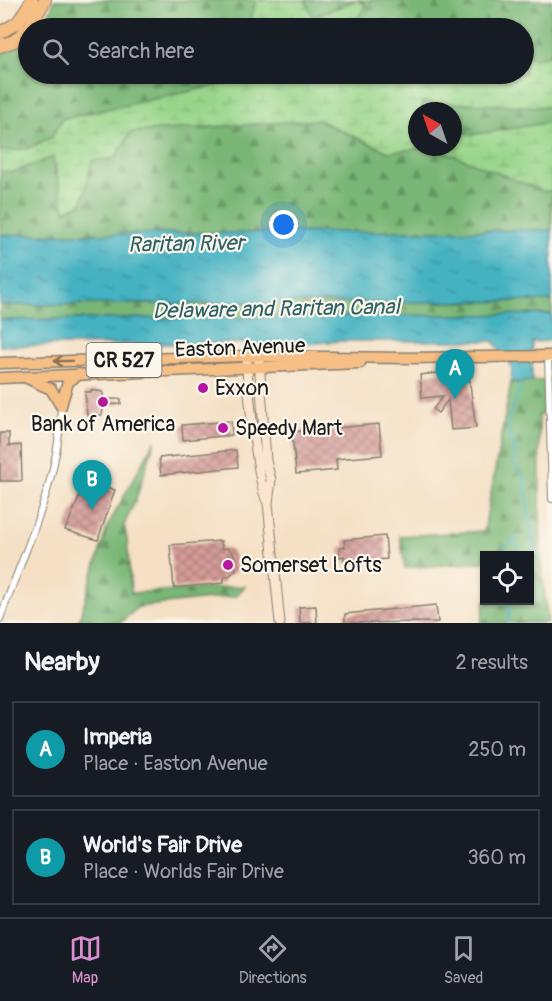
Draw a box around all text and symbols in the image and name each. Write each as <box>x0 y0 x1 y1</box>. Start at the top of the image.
search box <box>18 18 534 84</box>
icon: search <box>39 35 72 68</box>
text: Search here <box>87 37 194 65</box>
north arrow <box>408 102 462 156</box>
your location <box>269 210 298 239</box>
water label: Raritan River <box>128 229 248 259</box>
water label: Delaware and Raritan Canal <box>152 293 403 325</box>
street label: Easton Avenue <box>174 332 306 364</box>
road number: CR 527 <box>86 343 162 377</box>
pin: A <box>436 350 474 399</box>
one-way arrow <box>54 356 74 367</box>
place label: Exxon <box>215 375 269 402</box>
marker: Exxon <box>196 381 210 395</box>
marker: Bank of America <box>96 395 110 409</box>
place label: Bank of America <box>31 411 175 438</box>
place label: Speedy Mart <box>235 415 343 442</box>
marker: Speedy Mart <box>216 421 230 435</box>
pin: B <box>72 460 112 510</box>
map controls <box>480 551 534 605</box>
button: locate <box>480 551 534 605</box>
place label: Somerset Lofts <box>240 552 382 579</box>
marker: Somerset Lofts <box>221 558 235 572</box>
text: Nearby <box>24 646 100 678</box>
text: 2 results <box>456 650 528 675</box>
text: Imperia <box>83 723 152 751</box>
text: A <box>39 737 52 762</box>
text: 250 m <box>468 737 526 762</box>
text: Place · Easton Avenue <box>83 751 268 776</box>
text: World's Fair Drive <box>83 831 242 859</box>
text: B <box>40 845 51 870</box>
text: 360 m <box>467 845 526 870</box>
text: Place · Worlds Fair Drive <box>83 859 284 884</box>
tab: Map <box>69 932 102 988</box>
tab: Directions <box>239 932 307 988</box>
tab: Saved <box>444 932 483 988</box>

